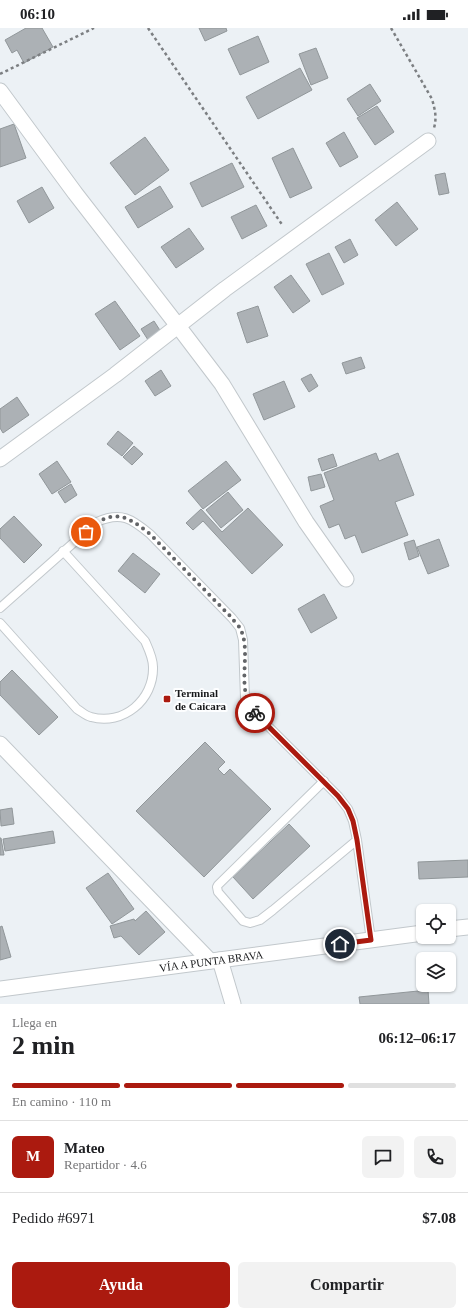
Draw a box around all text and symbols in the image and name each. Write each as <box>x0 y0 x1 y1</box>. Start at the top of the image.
text: 06:10 <box>20 6 55 22</box>
pin <box>69 515 103 549</box>
icon: bag <box>75 521 97 543</box>
place label: Terminal de Caicara <box>175 687 227 712</box>
courier <box>235 693 275 733</box>
marker: Terminal de Caicara <box>162 694 172 704</box>
icon: bike <box>244 702 266 724</box>
map controls <box>416 904 456 992</box>
button: locate <box>416 904 456 944</box>
pin <box>323 927 357 961</box>
icon: home <box>329 933 351 955</box>
street label: VÍA A PUNTA BRAVA <box>158 948 264 974</box>
button: layers <box>416 952 456 992</box>
text: Llega en <box>12 1015 57 1030</box>
text: 06:12–06:17 <box>379 1030 456 1046</box>
text: 2 min <box>12 1031 75 1060</box>
text: En camino · 110 m <box>12 1094 111 1109</box>
button: chat <box>362 1136 404 1178</box>
button: phone <box>414 1136 456 1178</box>
text: Mateo <box>64 1140 105 1156</box>
text: M <box>26 1148 40 1164</box>
text: Repartidor · 4.6 <box>64 1157 147 1172</box>
text: Pedido #6971 <box>12 1210 95 1226</box>
text: $7.08 <box>422 1210 456 1226</box>
button: Ayuda <box>12 1262 230 1308</box>
button: Compartir <box>238 1262 456 1308</box>

